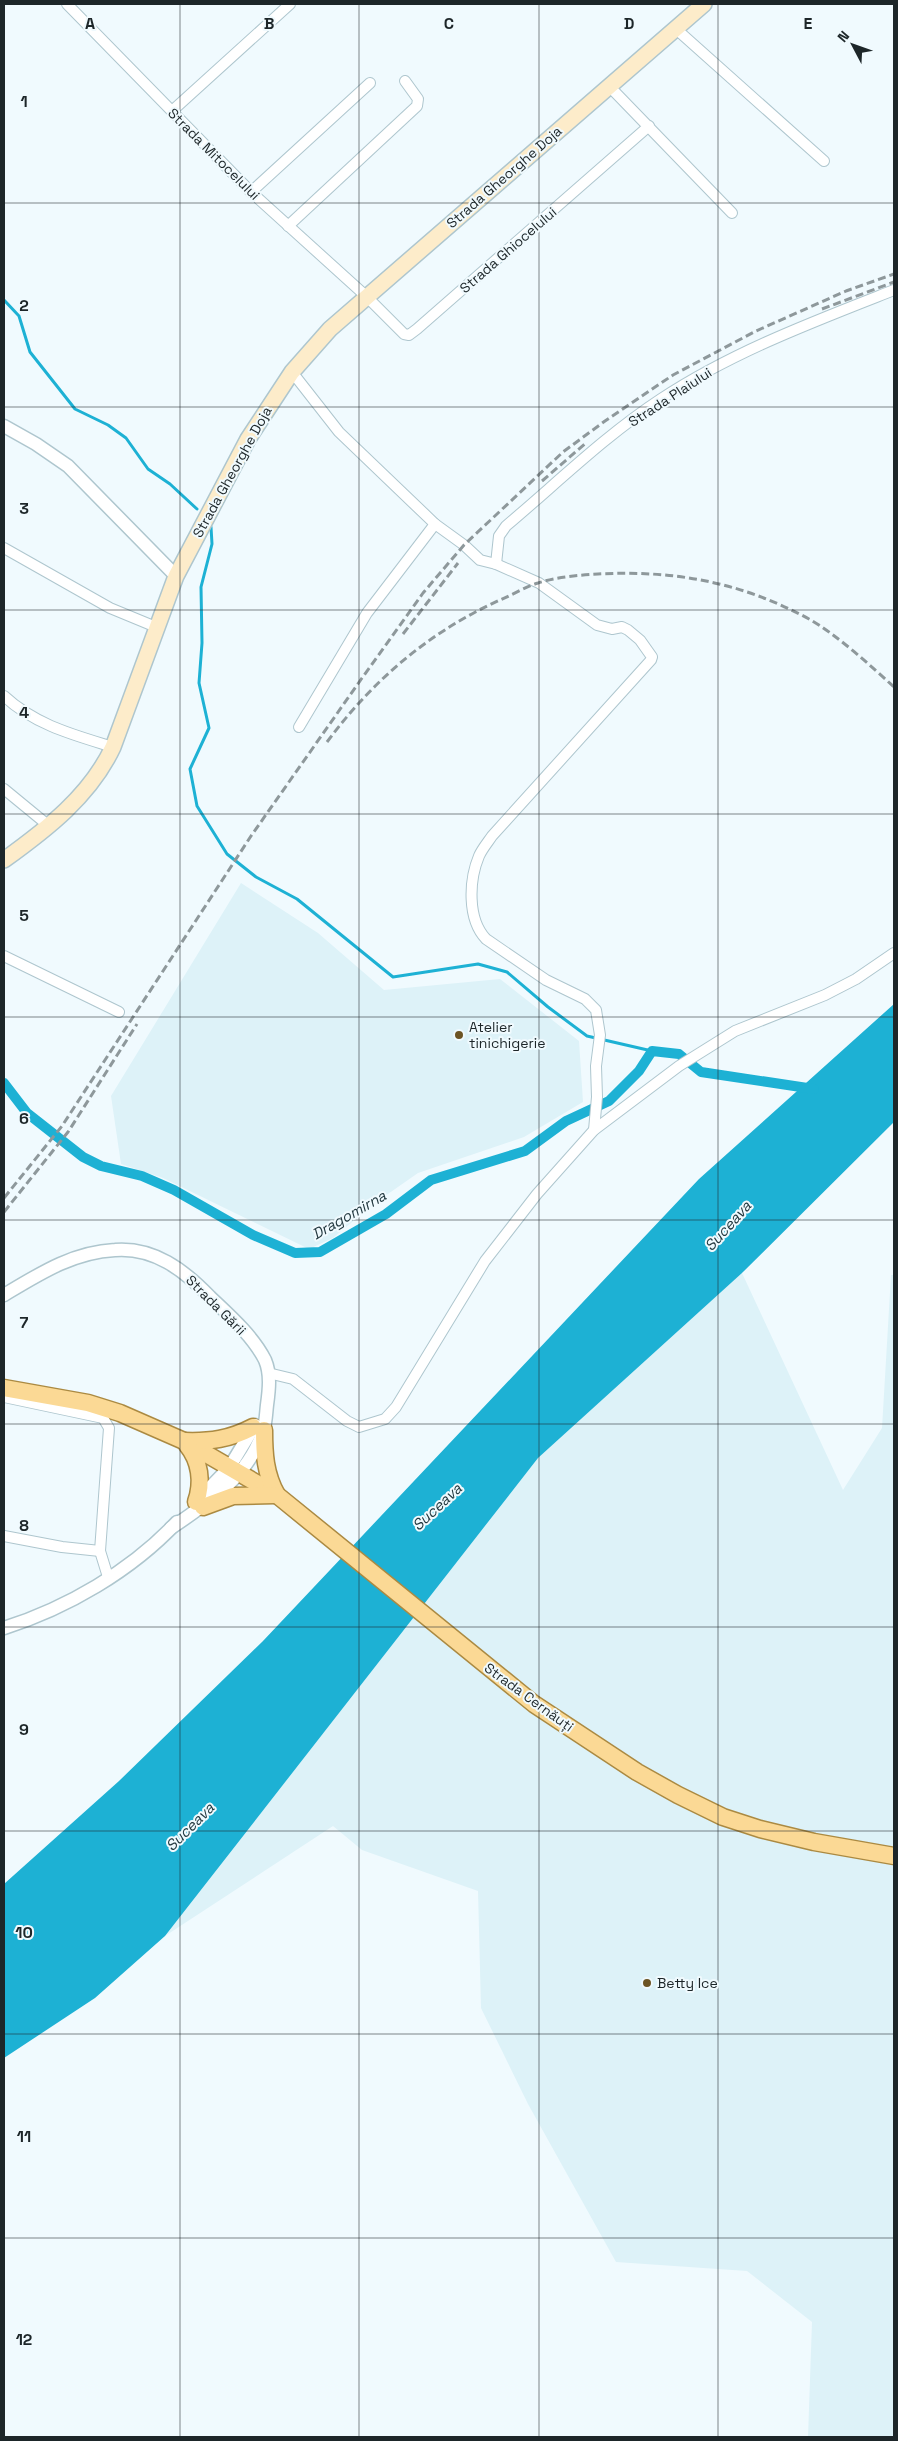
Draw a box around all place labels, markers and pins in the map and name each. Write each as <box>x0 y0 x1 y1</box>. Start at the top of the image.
place label: Atelier tinichigerie <box>469 1018 546 1052</box>
marker: Atelier tinichigerie <box>453 1029 465 1041</box>
place label: Betty Ice <box>657 1974 718 1992</box>
marker: Betty Ice <box>641 1977 653 1989</box>

